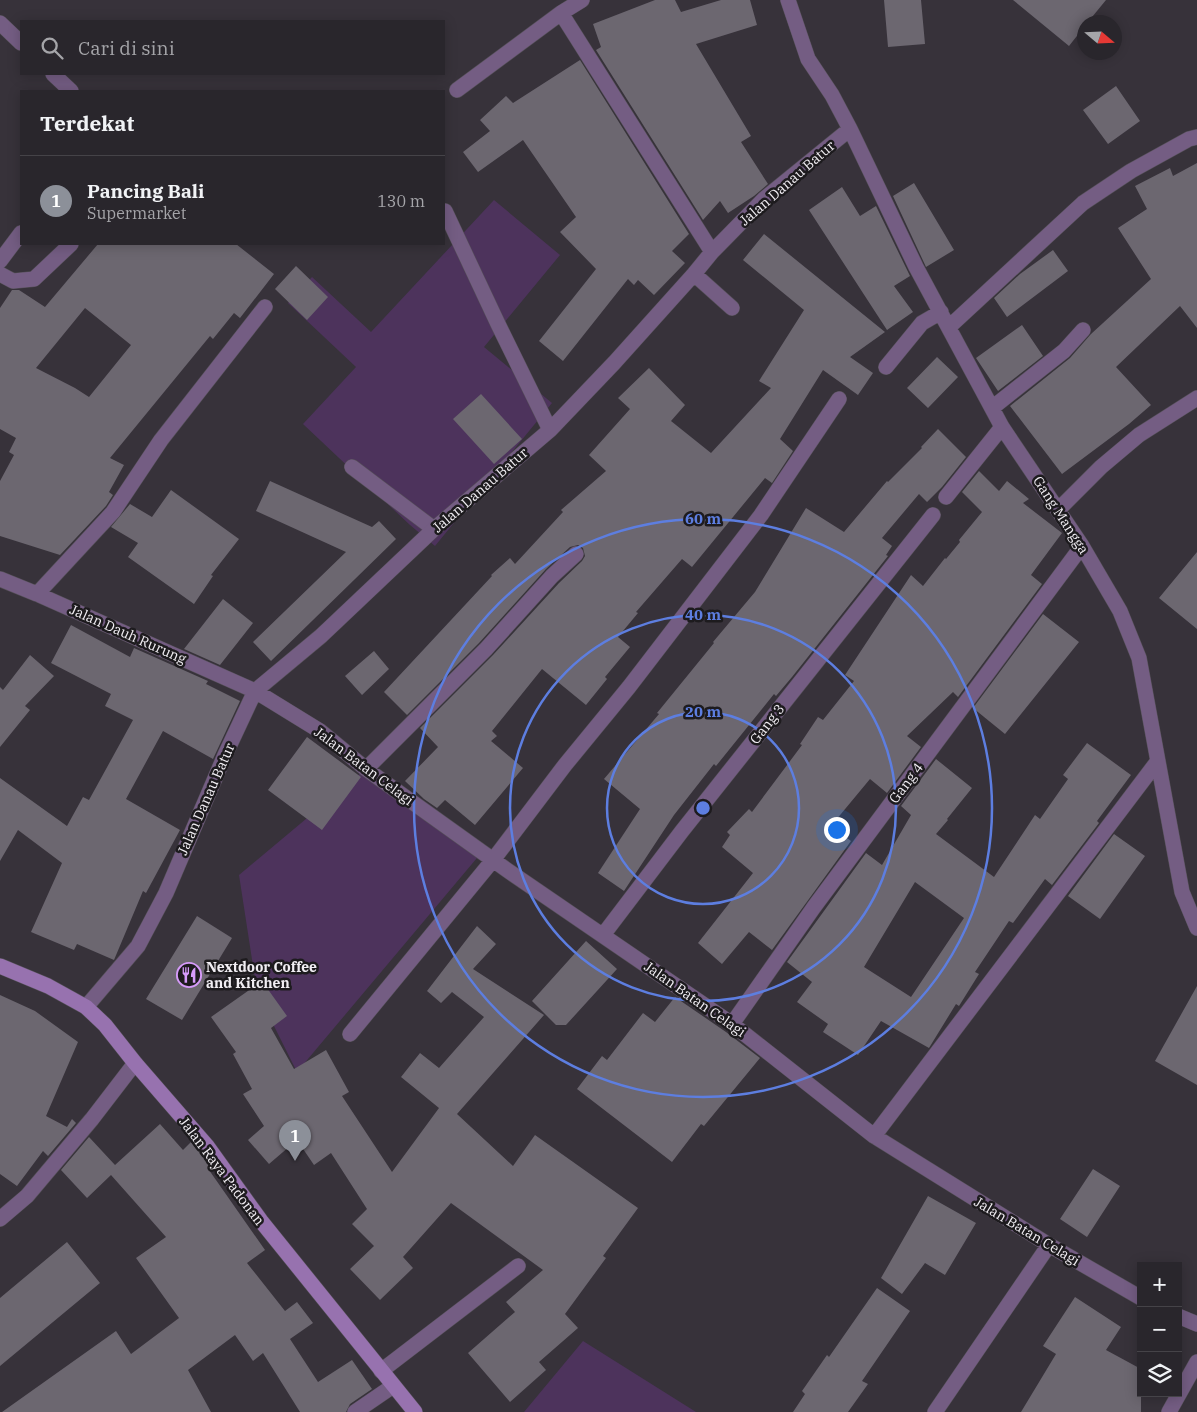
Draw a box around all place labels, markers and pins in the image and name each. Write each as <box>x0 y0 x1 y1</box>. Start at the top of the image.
centre of rings <box>694 799 712 817</box>
place label: Nextdoor Coffee and Kitchen <box>206 958 317 992</box>
restaurant icon: Nextdoor Coffee and Kitchen <box>176 962 202 988</box>
pin: 1 <box>279 1120 311 1161</box>

